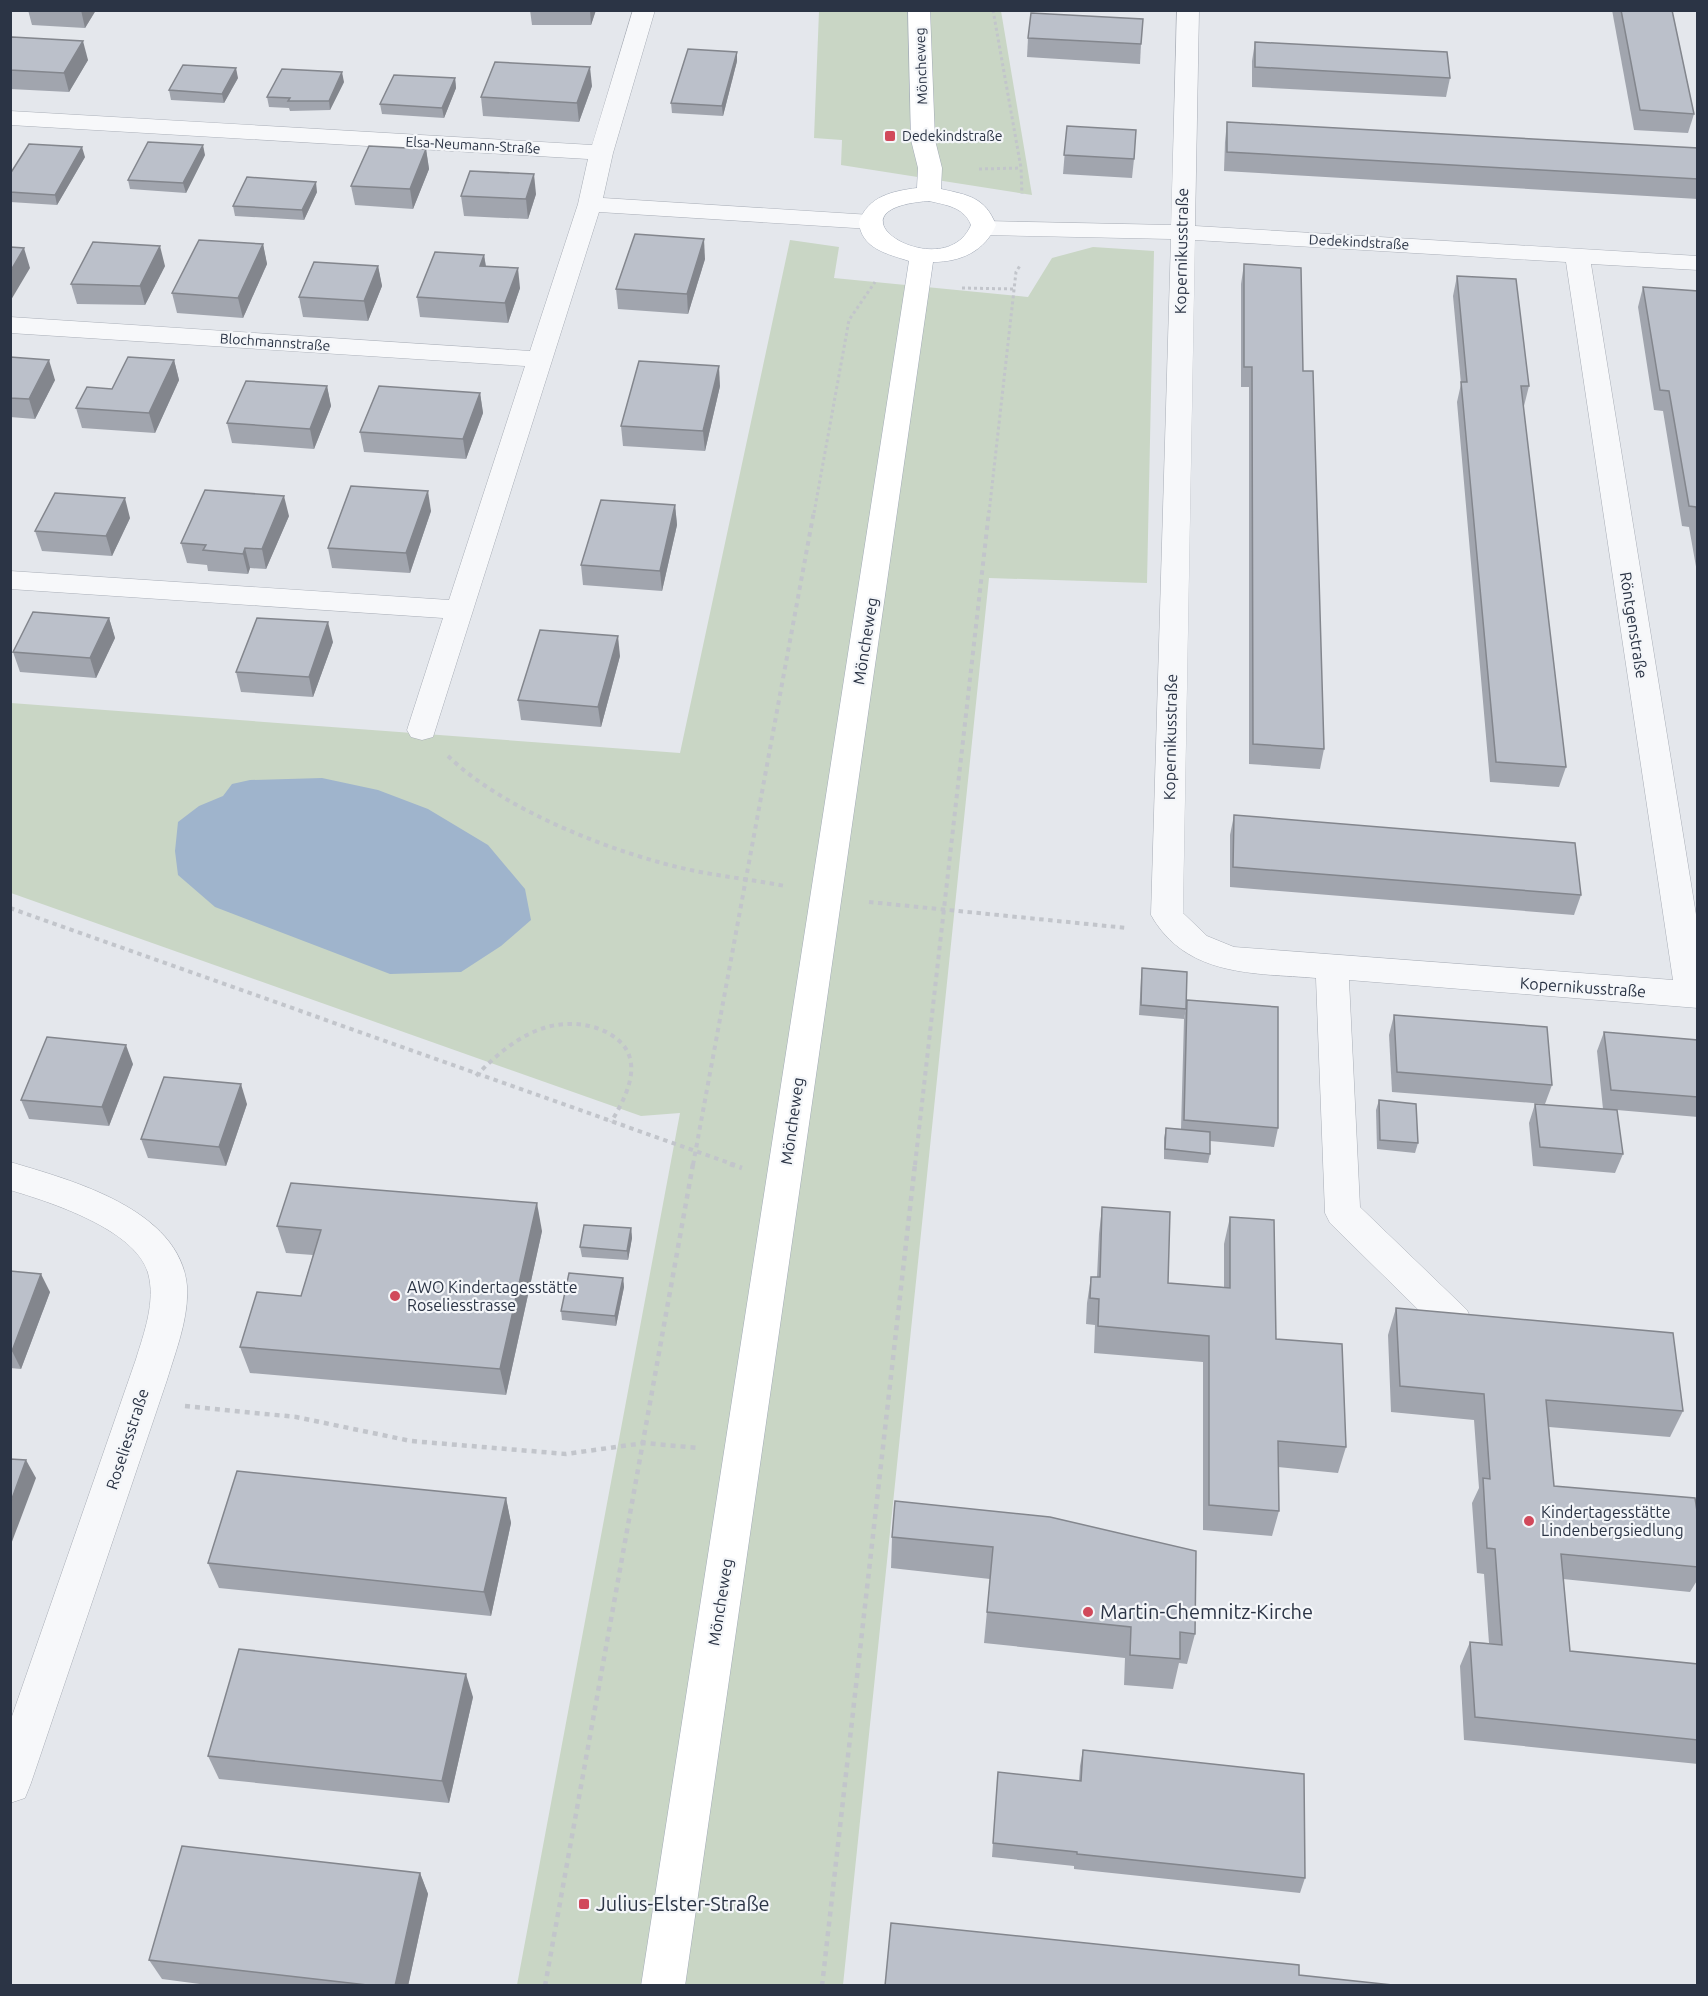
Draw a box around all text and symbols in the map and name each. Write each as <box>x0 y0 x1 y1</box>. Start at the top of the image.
street label: Möncheweg <box>912 27 930 105</box>
place label: Dedekindstraße <box>902 128 1002 144</box>
marker: Dedekindstraße <box>883 129 897 143</box>
street label: Elsa-Neumann-Straße <box>405 133 541 157</box>
street label: Kopernikusstraße <box>1171 188 1191 314</box>
street label: Dedekindstraße <box>1308 231 1410 253</box>
street label: Blochmannstraße <box>219 330 331 354</box>
street label: Röntgenstraße <box>1617 570 1651 680</box>
street label: Möncheweg <box>849 596 881 686</box>
street label: Kopernikusstraße <box>1160 674 1180 800</box>
street label: Kopernikusstraße <box>1519 974 1647 1000</box>
street label: Möncheweg <box>777 1076 807 1166</box>
place label: AWO Kindertagesstätte Roseliesstrasse <box>407 1278 578 1314</box>
marker: AWO Kindertagesstätte Roseliesstrasse <box>388 1289 402 1303</box>
street label: Roseliesstraße <box>102 1386 152 1492</box>
place label: Kindertagesstätte Lindenbergsiedlung <box>1541 1503 1684 1539</box>
marker: Kindertagesstätte Lindenbergsiedlung <box>1522 1514 1536 1528</box>
street label: Möncheweg <box>704 1557 736 1647</box>
place label: Martin-Chemnitz-Kirche <box>1100 1600 1313 1623</box>
marker: Martin-Chemnitz-Kirche <box>1081 1605 1095 1619</box>
place label: Julius-Elster-Straße <box>596 1892 770 1915</box>
marker: Julius-Elster-Straße <box>577 1897 591 1911</box>

